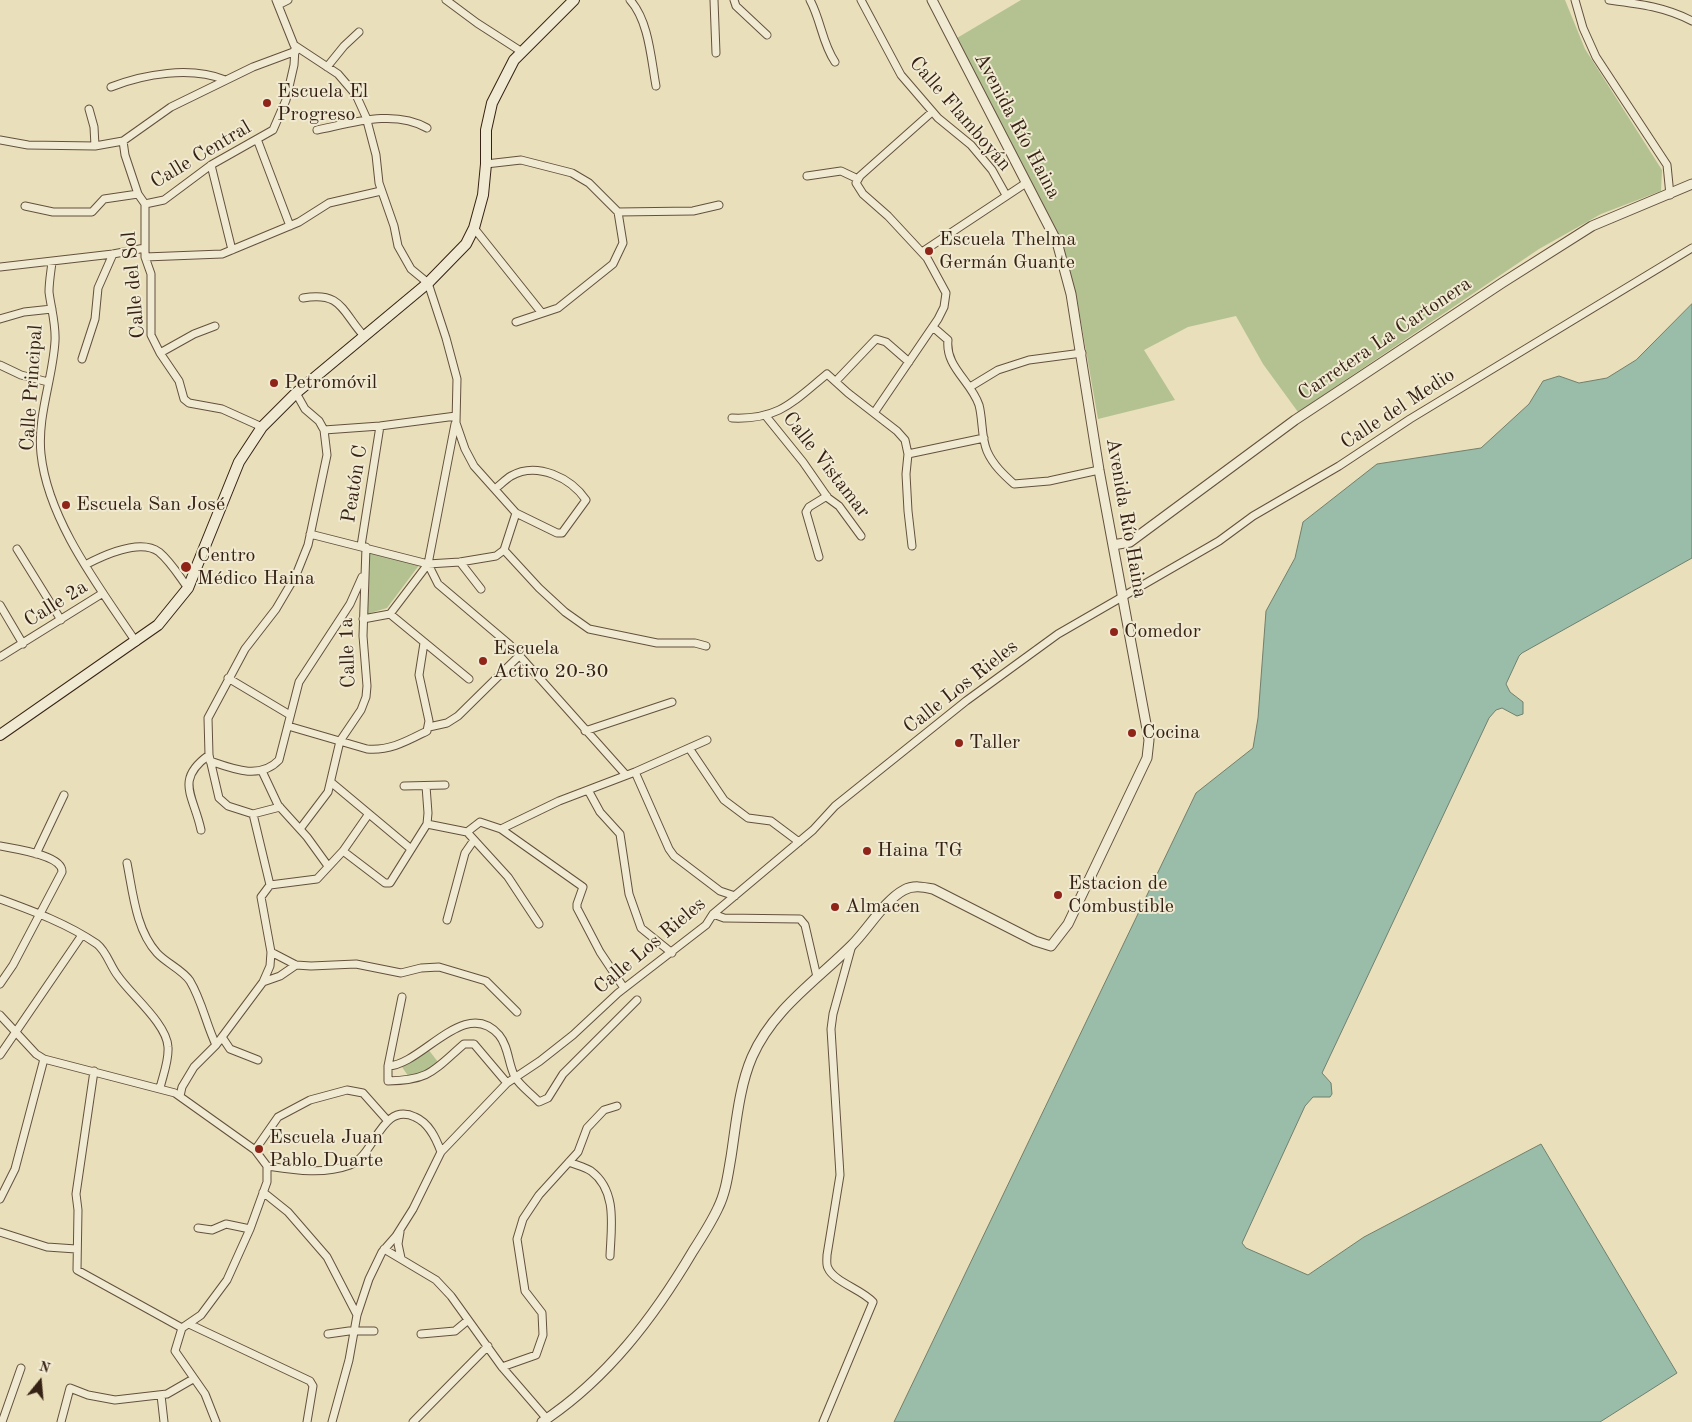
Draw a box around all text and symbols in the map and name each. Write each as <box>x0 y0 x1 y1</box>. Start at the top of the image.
street label: Avenida Río Haina <box>968 49 1066 203</box>
street label: Calle Flamboyán <box>904 52 1016 176</box>
place label: Escuela El Progreso <box>277 80 368 127</box>
marker: Escuela El Progreso <box>261 97 273 109</box>
street label: Calle Central <box>146 116 256 194</box>
place label: Escuela Thelma Germán Guante <box>939 228 1076 275</box>
street label: Calle del Sol <box>117 231 151 339</box>
marker: Escuela Thelma Germán Guante <box>923 245 935 257</box>
street label: Carretera La Cartonera <box>1294 272 1476 406</box>
street label: Calle Principal <box>16 324 48 452</box>
street label: Calle del Medio <box>1336 363 1460 455</box>
place label: Petromóvil <box>284 371 377 395</box>
marker: Petromóvil <box>268 377 280 389</box>
street label: Calle Vistamar <box>777 407 875 523</box>
street label: Avenida Río Haina <box>1100 436 1152 600</box>
street label: Peatón C <box>337 443 373 525</box>
place label: Escuela San José <box>76 493 225 517</box>
marker: Escuela San José <box>60 499 72 511</box>
place label: Centro Médico Haina <box>197 544 315 591</box>
marker: Centro Médico Haina <box>179 560 193 574</box>
street label: Calle 2a <box>20 575 92 633</box>
street label: Calle 1a <box>335 617 361 689</box>
place label: Comedor <box>1124 620 1201 644</box>
marker: Comedor <box>1108 626 1120 638</box>
street label: Calle Los Rieles <box>899 635 1023 739</box>
place label: Escuela Activo 20-30 <box>493 637 608 684</box>
marker: Escuela Activo 20-30 <box>477 655 489 667</box>
place label: Cocina <box>1142 721 1200 745</box>
marker: Cocina <box>1126 727 1138 739</box>
place label: Taller <box>969 731 1020 755</box>
marker: Taller <box>953 737 965 749</box>
place label: Haina TG <box>877 839 963 863</box>
marker: Haina TG <box>861 845 873 857</box>
place label: Estacion de Combustible <box>1068 872 1174 919</box>
marker: Estacion de Combustible <box>1052 889 1064 901</box>
street label: Calle Los Rieles <box>589 892 711 1000</box>
place label: Almacen <box>845 895 920 919</box>
marker: Almacen <box>829 901 841 913</box>
place label: Escuela Juan Pablo Duarte <box>269 1126 383 1173</box>
marker: Escuela Juan Pablo Duarte <box>253 1143 265 1155</box>
north arrow <box>15 1357 65 1407</box>
text: N <box>37 1359 52 1376</box>

